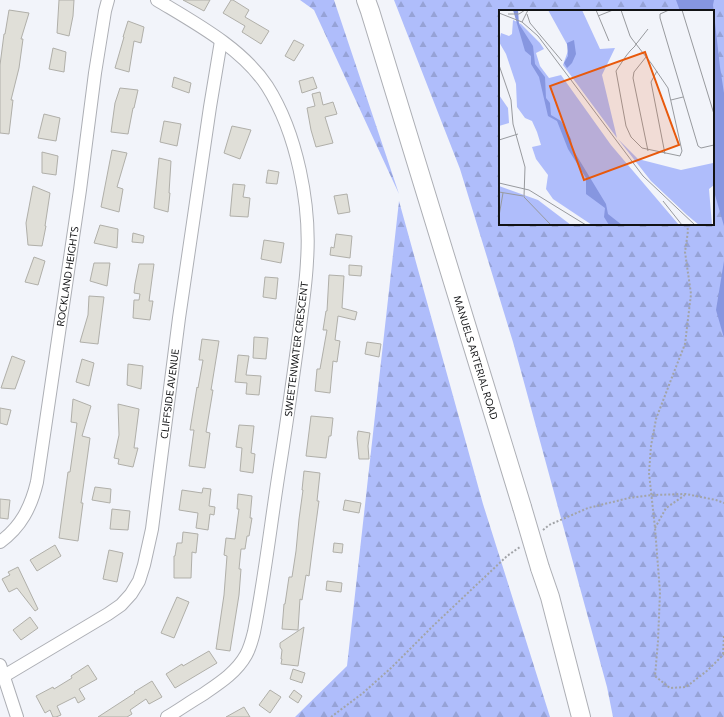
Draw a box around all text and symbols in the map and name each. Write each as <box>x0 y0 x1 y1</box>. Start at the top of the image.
inset map <box>499 10 714 225</box>
street label: ROCKLAND HEIGHTS <box>54 225 81 327</box>
street label: SWEETENWATER CRESCENT <box>282 280 310 417</box>
street label: MANUELS ARTERIAL ROAD <box>451 294 501 421</box>
street label: CLIFFSIDE AVENUE <box>158 348 181 439</box>

